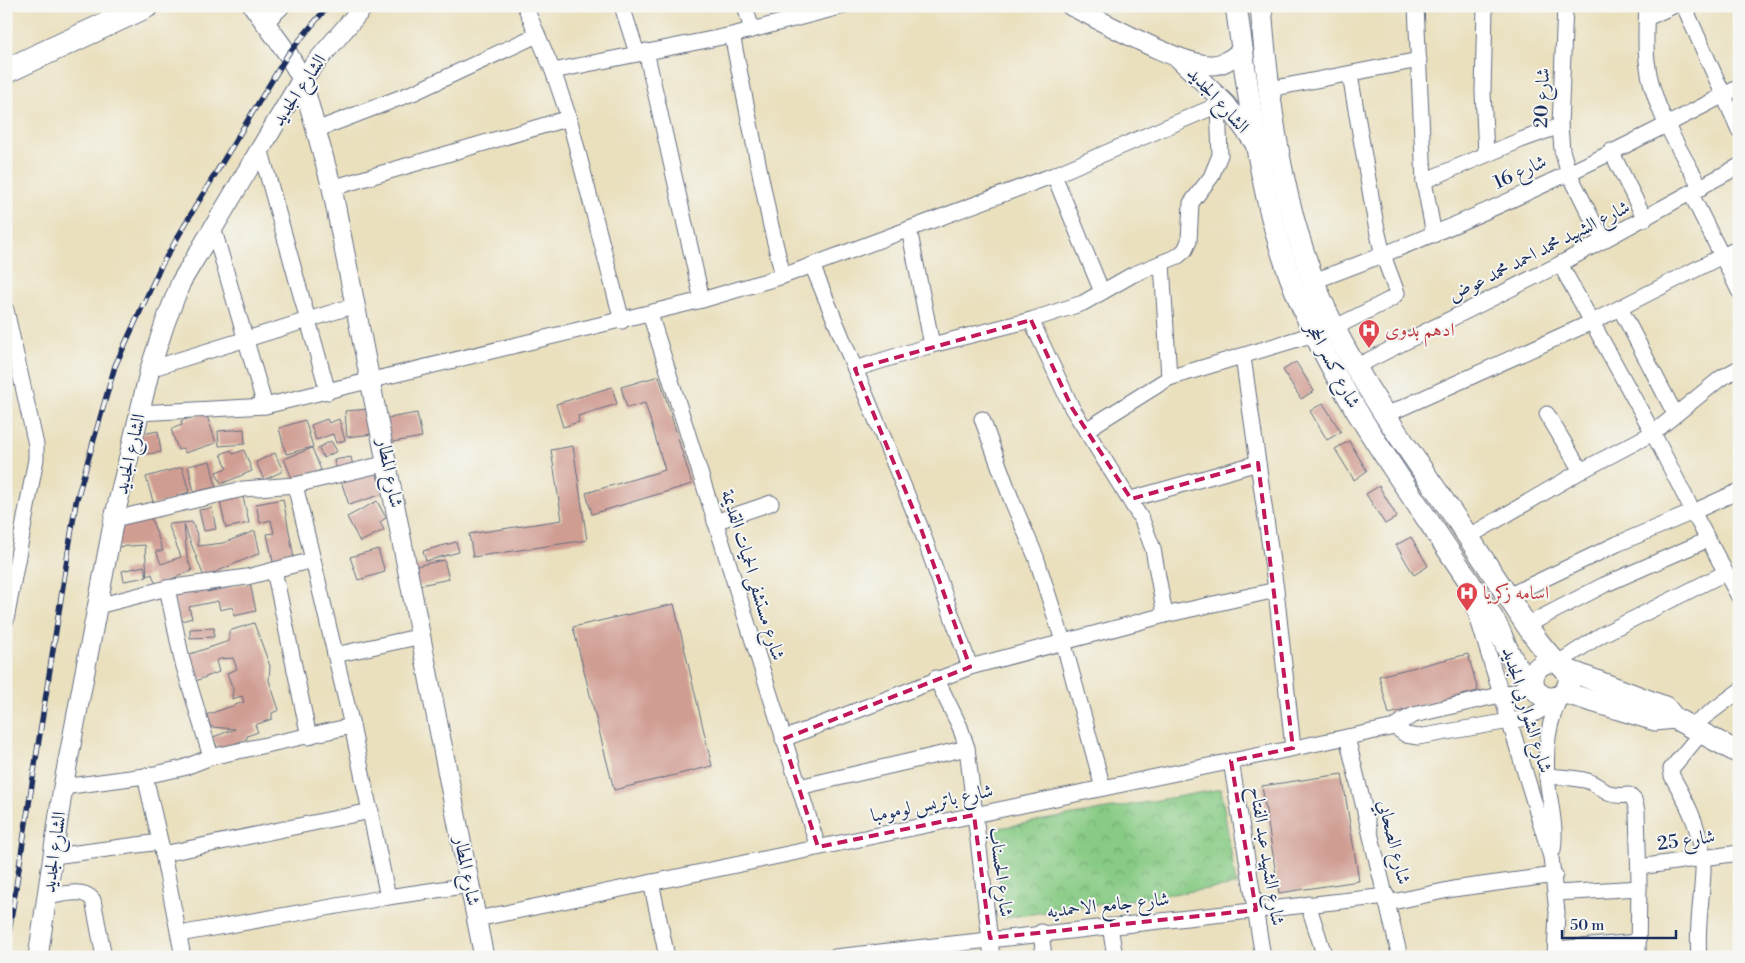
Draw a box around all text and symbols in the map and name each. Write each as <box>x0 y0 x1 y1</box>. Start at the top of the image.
street label: الشارع الجديد <box>266 49 334 132</box>
street label: الشارع الجديد <box>1179 62 1254 140</box>
street label: شارع 20 <box>1529 67 1558 129</box>
street label: شارع 16 <box>1490 149 1552 197</box>
street label: شارع الشهيد محمد احمد محمد عوض <box>1444 195 1635 310</box>
street label: شارع كسر الحجر <box>1297 316 1366 414</box>
hospital icon: ادهم بدوى <box>1357 318 1381 349</box>
place label: ادهم بدوى <box>1385 318 1455 348</box>
street label: الشارع الجديد <box>109 411 154 497</box>
street label: شارع المطار <box>368 434 408 510</box>
street label: شارع مستشفى الحميات القديمة <box>713 487 790 664</box>
hospital icon: اسامه زكريا <box>1455 581 1479 612</box>
place label: اسامه زكريا <box>1483 581 1549 605</box>
street label: شارع الشواربى الجديد <box>1494 644 1558 777</box>
street label: شارع باتريس لومومبا <box>869 778 996 831</box>
street label: شارع الشهيد عبد الفتاح <box>1239 785 1290 928</box>
street label: شارع الصحابي <box>1369 797 1416 888</box>
street label: الشارع الجديد <box>36 810 75 895</box>
street label: شارع 25 <box>1656 824 1717 859</box>
street label: شارع الحسناب <box>981 826 1018 919</box>
street label: شارع المطار <box>445 832 485 908</box>
street label: شارع جامع الاحمديه <box>1045 887 1171 928</box>
scale bar <box>1562 908 1676 940</box>
text: 50 m <box>1570 916 1604 935</box>

